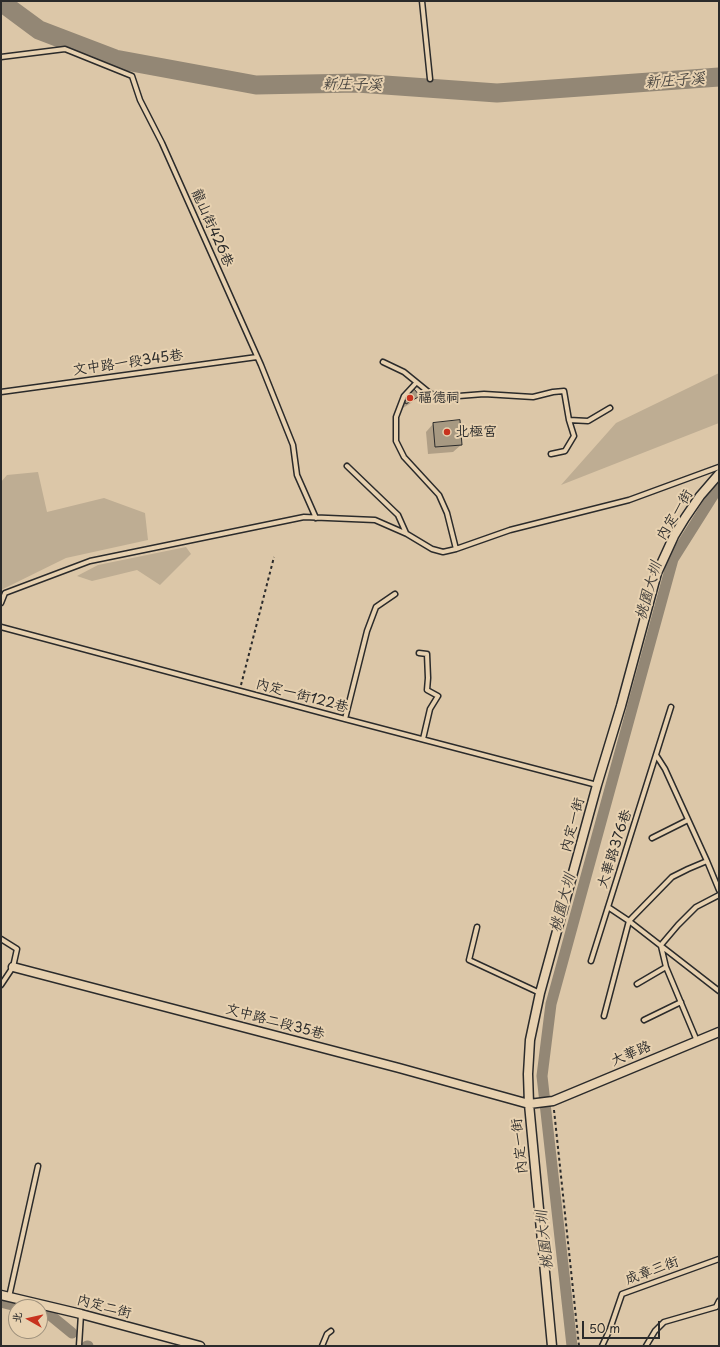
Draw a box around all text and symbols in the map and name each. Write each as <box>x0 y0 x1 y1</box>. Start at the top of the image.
water label: 新庄子溪 <box>644 70 706 92</box>
water label: 新庄子溪 <box>322 75 382 95</box>
street label: 龍山街426巷 <box>187 186 237 270</box>
street label: 文中路一段345巷 <box>72 347 184 379</box>
place label: 福德祠 <box>418 390 460 406</box>
marker: 福德祠 <box>405 393 415 403</box>
place label: 北極宮 <box>455 424 497 440</box>
marker: 北極宮 <box>442 427 452 437</box>
street label: 內定一街 <box>653 487 697 543</box>
water label: 桃園大圳 <box>632 560 666 622</box>
street label: 內定一街122巷 <box>254 676 350 716</box>
street label: 內定一街 <box>558 796 588 854</box>
street label: 大華路376巷 <box>594 807 636 891</box>
water label: 桃園大圳 <box>547 872 579 934</box>
street label: 文中路二段35巷 <box>224 1001 326 1043</box>
street label: 大華路 <box>608 1038 654 1070</box>
street label: 內定一街 <box>509 1117 531 1175</box>
water label: 桃園大圳 <box>533 1209 557 1271</box>
street label: 成章三街 <box>623 1254 681 1288</box>
street label: 內定二街 <box>75 1292 133 1322</box>
north arrow <box>8 1299 48 1339</box>
text: 北 <box>7 1311 26 1324</box>
scale bar <box>584 1313 662 1339</box>
text: 50 m <box>589 1319 620 1337</box>

